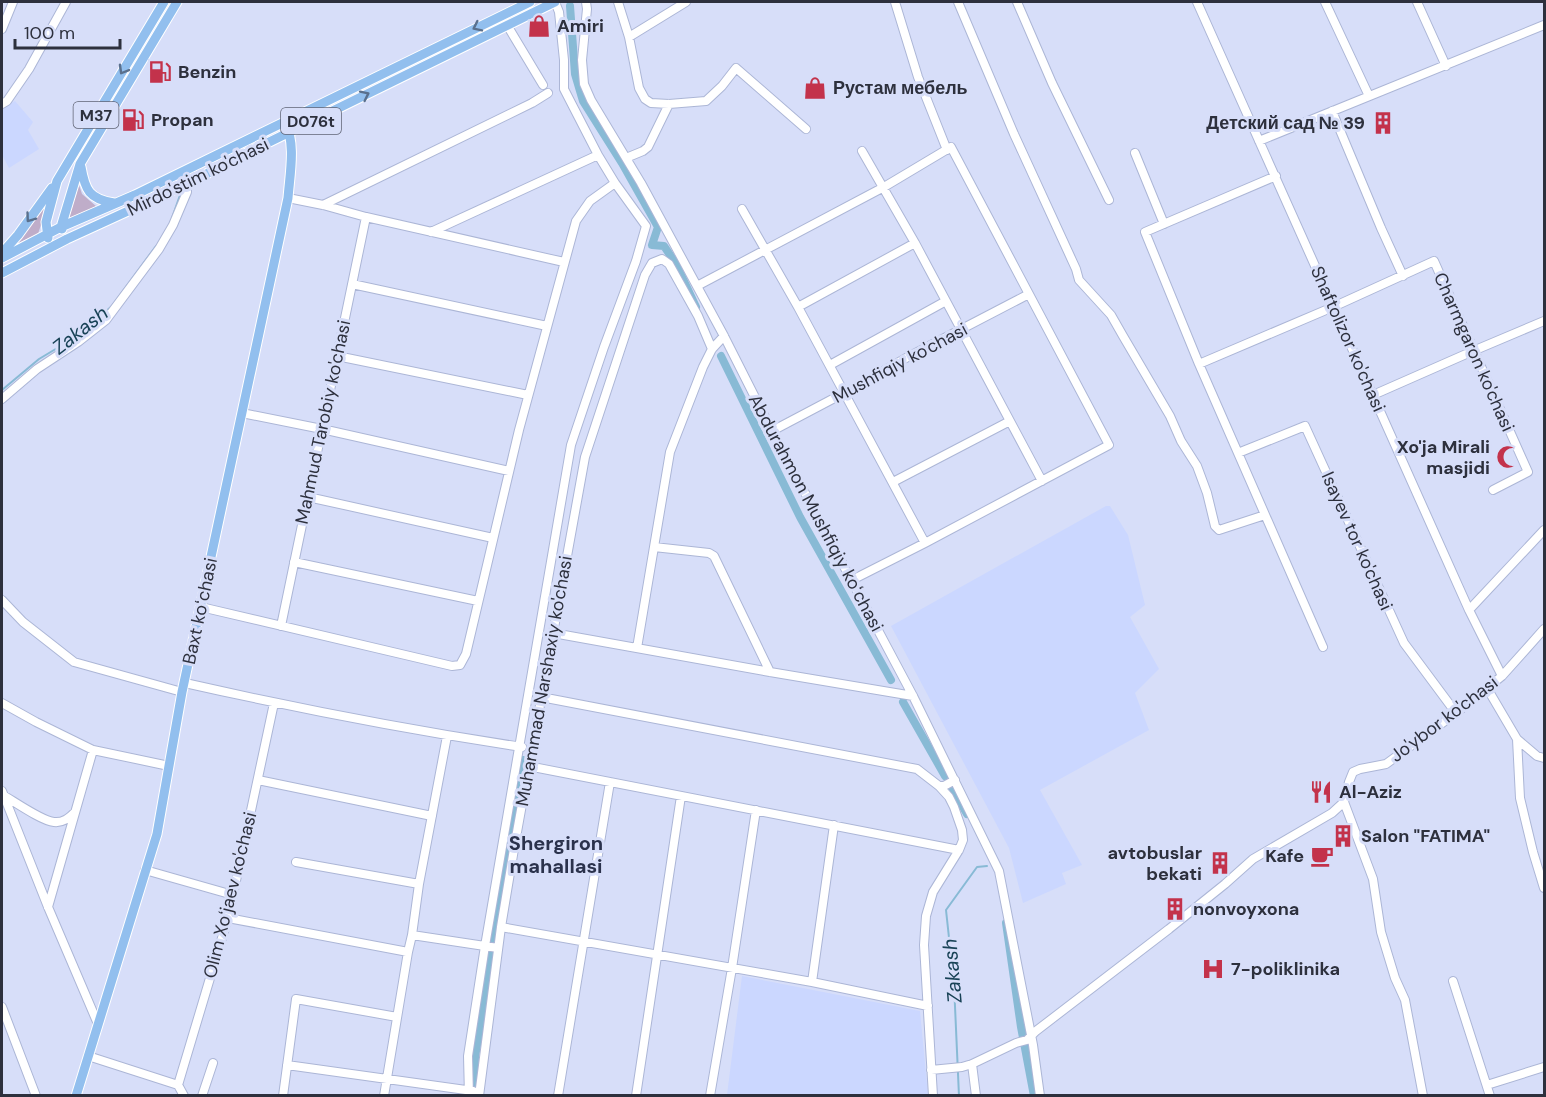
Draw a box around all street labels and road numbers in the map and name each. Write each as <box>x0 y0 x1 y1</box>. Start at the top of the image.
road number: M37 <box>74 102 118 128</box>
road number: D076t <box>281 108 341 134</box>
street label: Mirdo'stim ko'chasi <box>123 132 273 222</box>
street label: Shaftolizor ko'chasi <box>1305 262 1391 416</box>
street label: Charmgaron ko'chasi <box>1428 269 1520 435</box>
street label: Mushfiqiy ko'chasi <box>828 317 972 409</box>
street label: Mahmud Tarobiy ko'chasi <box>290 318 356 526</box>
street label: Abdurahmon Mushfiqiy koʻchasi <box>743 390 889 636</box>
street label: Isayev tor ko'chasi <box>1316 468 1398 614</box>
street label: Muhammad Narshaxiy ko'chasi <box>510 554 578 808</box>
street label: Baxt koʻchasi <box>177 556 223 666</box>
street label: Jo'ybor ko'chasi <box>1385 670 1503 768</box>
street label: Olim Xoʻjaev ko'chasi <box>198 809 262 981</box>

